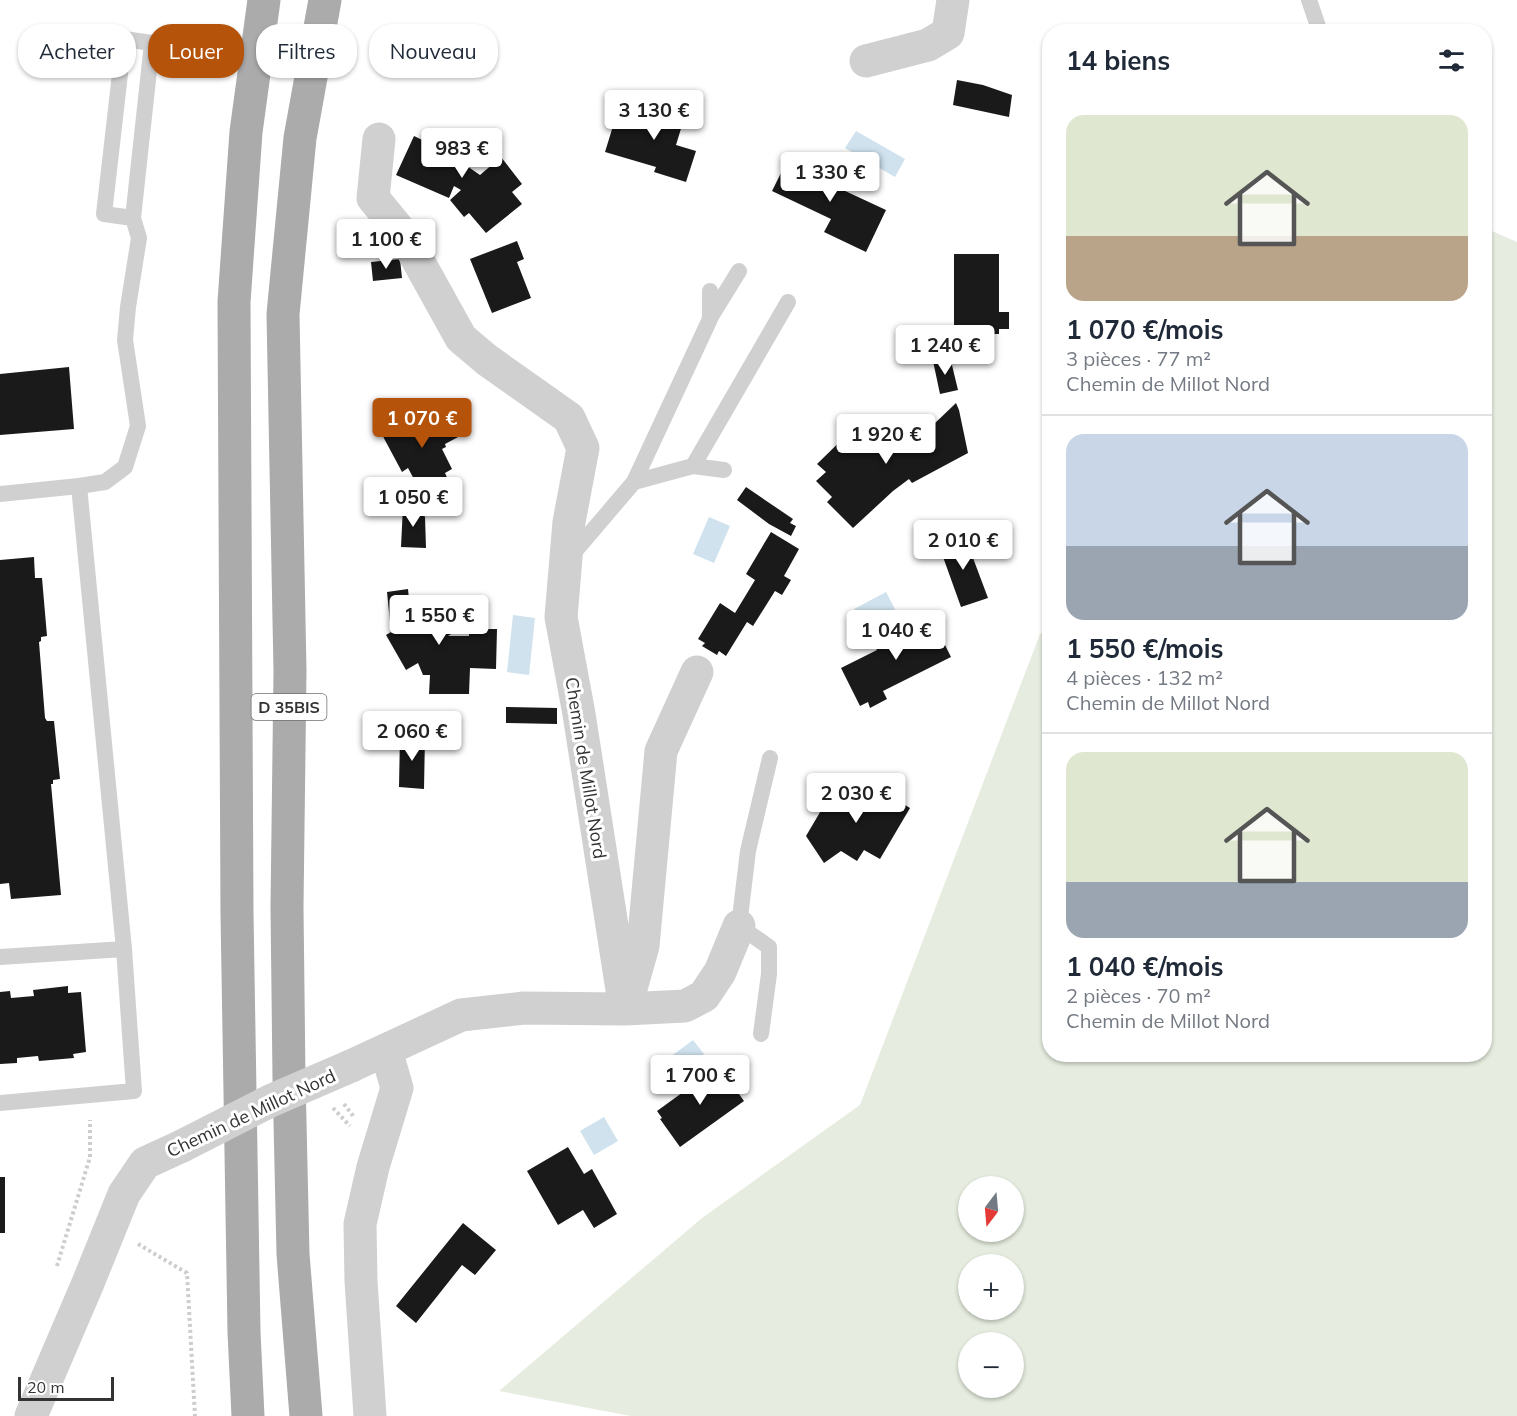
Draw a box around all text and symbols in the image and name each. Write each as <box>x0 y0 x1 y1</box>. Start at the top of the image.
chip: Acheter <box>18 24 136 78</box>
chip: Louer <box>148 24 244 78</box>
chip: Filtres <box>256 24 357 78</box>
chip: Nouveau <box>369 24 498 78</box>
text: 14 biens <box>1066 44 1170 77</box>
icon: filters <box>1435 44 1468 77</box>
pin: 3 130 € <box>599 90 709 141</box>
text: 3 130 € <box>619 97 689 122</box>
pin: 983 € <box>420 128 504 179</box>
text: 983 € <box>435 135 489 160</box>
pin: 1 330 € <box>775 152 885 203</box>
icon: home <box>1213 154 1321 262</box>
text: 1 330 € <box>795 159 865 184</box>
pin: 1 100 € <box>331 219 441 270</box>
text: 1 100 € <box>351 226 421 251</box>
text: 1 070 €/mois <box>1066 313 1223 346</box>
pin: 1 240 € <box>890 325 1000 376</box>
text: 1 240 € <box>910 332 980 357</box>
text: 3 pièces · 77 m² <box>1066 346 1211 371</box>
text: Chemin de Millot Nord <box>1066 371 1270 396</box>
pin: 1 070 € <box>367 398 477 449</box>
text: 1 070 € <box>387 405 457 430</box>
pin: 1 920 € <box>831 414 941 465</box>
text: 1 920 € <box>851 421 921 446</box>
icon: home <box>1213 473 1321 581</box>
pin: 1 050 € <box>358 477 468 528</box>
text: 1 050 € <box>378 484 448 509</box>
pin: 2 010 € <box>908 520 1018 571</box>
text: 2 010 € <box>928 527 998 552</box>
pin: 1 550 € <box>384 595 494 646</box>
text: 1 550 € <box>404 602 474 627</box>
pin: 1 040 € <box>841 610 951 661</box>
text: 1 040 € <box>861 617 931 642</box>
text: 1 550 €/mois <box>1066 632 1223 665</box>
text: 4 pièces · 132 m² <box>1066 665 1223 690</box>
street label: Chemin de Millot Nord <box>560 675 612 861</box>
text: Chemin de Millot Nord <box>1066 690 1270 715</box>
road number: D 35BIS <box>252 694 326 720</box>
pin: 2 060 € <box>357 711 467 762</box>
text: 2 060 € <box>377 718 447 743</box>
pin: 2 030 € <box>801 773 911 824</box>
text: 2 030 € <box>821 780 891 805</box>
icon: home <box>1213 791 1321 899</box>
text: 1 040 €/mois <box>1066 950 1223 983</box>
text: 2 pièces · 70 m² <box>1066 983 1211 1008</box>
text: Chemin de Millot Nord <box>1066 1008 1270 1033</box>
pin: 1 700 € <box>645 1055 755 1106</box>
text: 1 700 € <box>665 1062 735 1087</box>
street label: Chemin de Millot Nord <box>163 1064 339 1162</box>
north arrow <box>958 1176 1024 1242</box>
map controls <box>958 1176 1024 1398</box>
button: + <box>958 1254 1024 1320</box>
button: − <box>958 1332 1024 1398</box>
scale bar <box>18 1374 114 1402</box>
text: 20 m <box>27 1377 64 1397</box>

